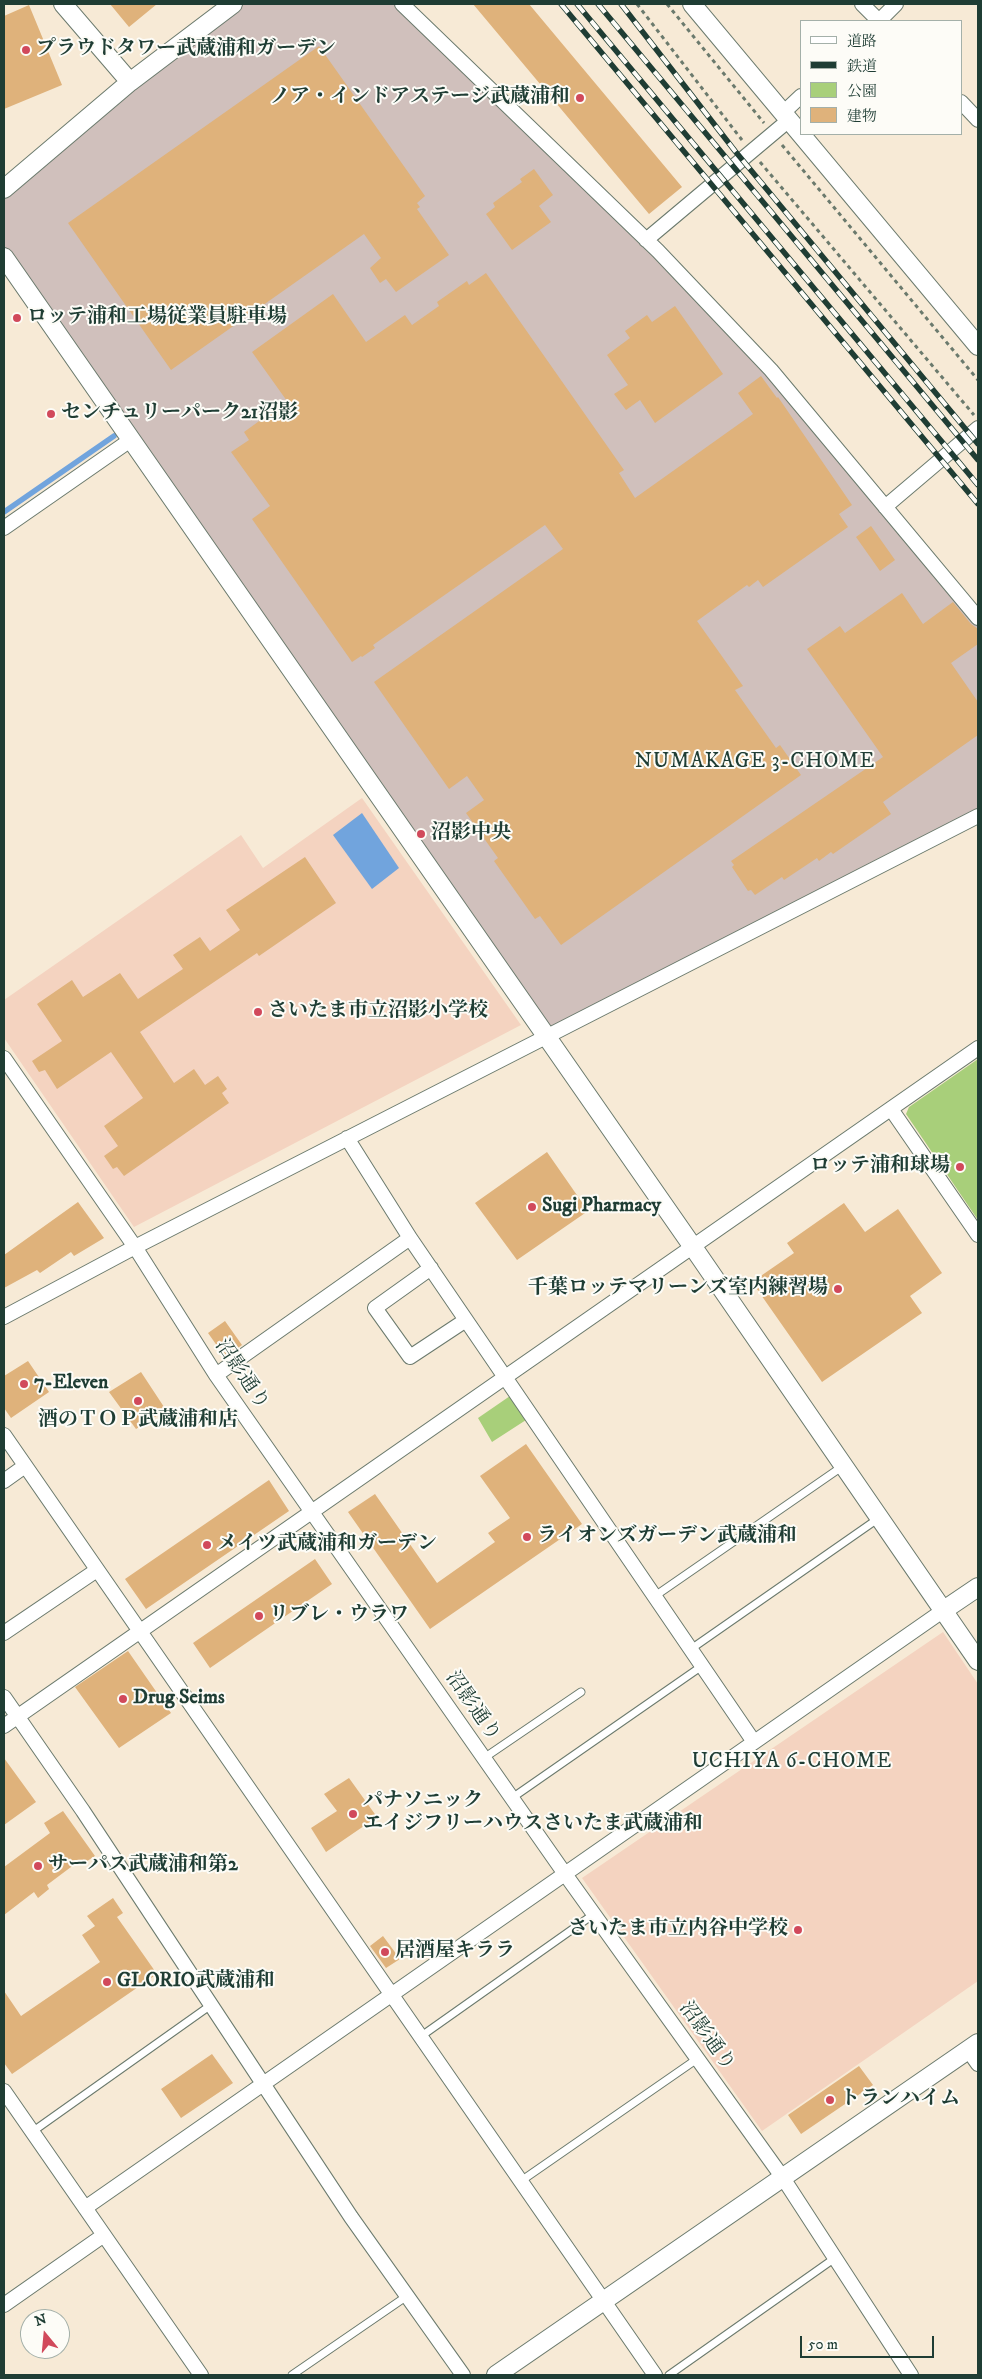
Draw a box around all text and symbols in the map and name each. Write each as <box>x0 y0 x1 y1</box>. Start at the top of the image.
legend <box>800 20 962 135</box>
text: 道路 <box>847 32 877 51</box>
place label: プラウドタワー武蔵浦和ガーデン <box>36 38 336 62</box>
marker: プラウドタワー武蔵浦和ガーデン <box>20 44 32 56</box>
text: 鉄道 <box>847 57 877 76</box>
text: 公園 <box>847 82 877 101</box>
place label: ノア・インドアステージ武蔵浦和 <box>270 86 570 110</box>
marker: ノア・インドアステージ武蔵浦和 <box>574 92 586 104</box>
text: 建物 <box>847 107 877 126</box>
place label: ロッテ浦和工場従業員駐車場 <box>27 306 287 330</box>
marker: ロッテ浦和工場従業員駐車場 <box>11 312 23 324</box>
place label: センチュリーパーク21沼影 <box>61 402 298 426</box>
marker: センチュリーパーク21沼影 <box>45 408 57 420</box>
district label: NUMAKAGE 3-CHOME <box>633 750 877 776</box>
place label: 沼影中央 <box>431 822 511 846</box>
marker: 沼影中央 <box>415 828 427 840</box>
place label: さいたま市立沼影小学校 <box>268 1000 488 1024</box>
marker: さいたま市立沼影小学校 <box>252 1006 264 1018</box>
place label: ロッテ浦和球場 <box>810 1155 950 1179</box>
marker: ロッテ浦和球場 <box>954 1161 966 1173</box>
place label: Sugi Pharmacy <box>542 1195 661 1219</box>
marker: Sugi Pharmacy <box>526 1201 538 1213</box>
place label: 千葉ロッテマリーンズ室内練習場 <box>528 1277 828 1301</box>
marker: 千葉ロッテマリーンズ室内練習場 <box>832 1283 844 1295</box>
street label: 沼影通り <box>209 1335 273 1415</box>
place label: 7-Eleven <box>34 1372 109 1396</box>
marker: 7-Eleven <box>18 1378 30 1390</box>
marker: 酒のＴＯＰ武蔵浦和店 <box>132 1395 144 1407</box>
place label: 酒のＴＯＰ武蔵浦和店 <box>38 1409 238 1433</box>
place label: ライオンズガーデン武蔵浦和 <box>537 1525 797 1549</box>
marker: ライオンズガーデン武蔵浦和 <box>521 1531 533 1543</box>
place label: メイツ武蔵浦和ガーデン <box>217 1533 437 1557</box>
marker: メイツ武蔵浦和ガーデン <box>201 1539 213 1551</box>
place label: リブレ・ウラワ <box>269 1604 409 1628</box>
marker: リブレ・ウラワ <box>253 1610 265 1622</box>
street label: 沼影通り <box>439 1667 505 1747</box>
place label: Drug Seims <box>133 1687 225 1711</box>
marker: Drug Seims <box>117 1693 129 1705</box>
district label: UCHIYA 6-CHOME <box>690 1750 894 1776</box>
place label: パナソニック エイジフリーハウスさいたま武蔵浦和 <box>363 1790 703 1837</box>
marker: パナソニック エイジフリーハウスさいたま武蔵浦和 <box>347 1808 359 1820</box>
place label: サーパス武蔵浦和第2 <box>48 1854 238 1878</box>
marker: サーパス武蔵浦和第2 <box>32 1860 44 1872</box>
place label: さいたま市立内谷中学校 <box>568 1918 788 1942</box>
marker: さいたま市立内谷中学校 <box>792 1924 804 1936</box>
place label: 居酒屋キララ <box>395 1940 515 1964</box>
marker: 居酒屋キララ <box>379 1946 391 1958</box>
place label: GLORIO武蔵浦和 <box>117 1970 275 1994</box>
marker: GLORIO武蔵浦和 <box>101 1976 113 1988</box>
street label: 沼影通り <box>673 1998 739 2076</box>
place label: トランハイム <box>840 2088 960 2112</box>
marker: トランハイム <box>824 2094 836 2106</box>
north arrow <box>20 2309 70 2359</box>
text: N <box>33 2310 49 2331</box>
scale bar <box>802 2326 936 2358</box>
text: 50 m <box>808 2335 838 2354</box>

